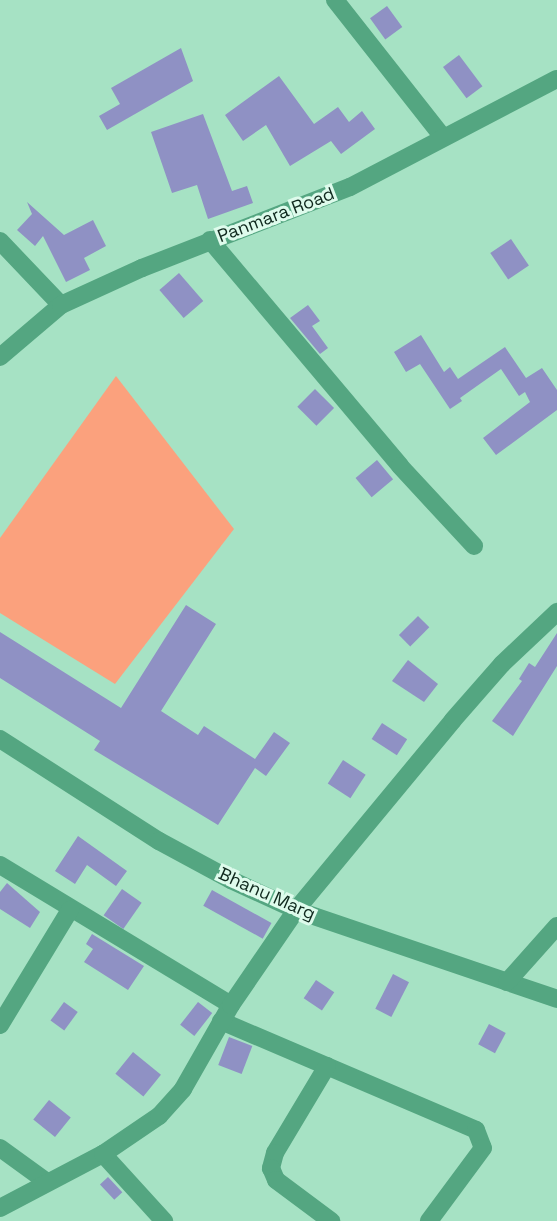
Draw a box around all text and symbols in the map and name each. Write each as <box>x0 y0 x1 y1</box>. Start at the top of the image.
street label: Panmara Road <box>214 183 338 247</box>
street label: Bhanu Marg <box>215 863 319 925</box>

